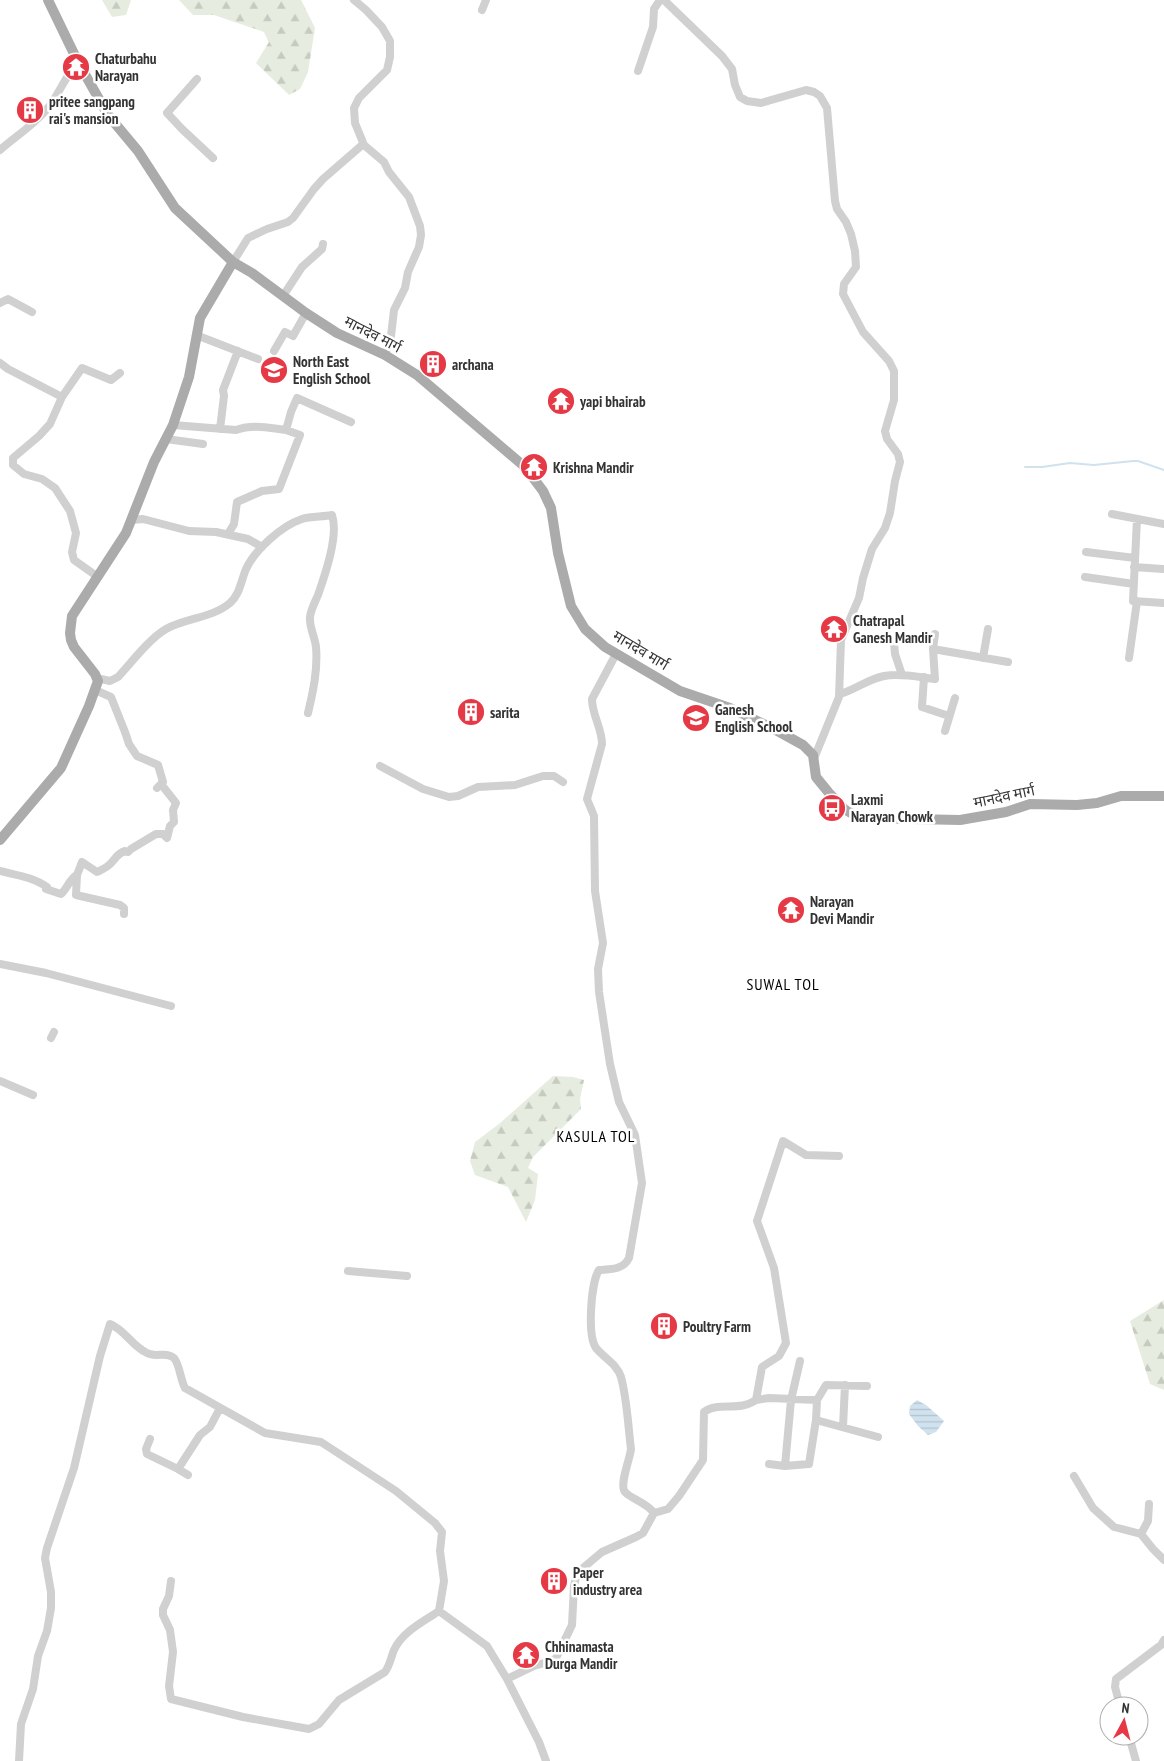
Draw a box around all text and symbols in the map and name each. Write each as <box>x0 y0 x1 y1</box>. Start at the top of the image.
place label: Chaturbahu Narayan <box>95 49 157 85</box>
temple icon: Chaturbahu Narayan <box>61 52 91 82</box>
place label: pritee sangpang rai's mansion <box>49 92 135 128</box>
building icon: pritee sangpang rai's mansion <box>15 95 45 125</box>
street label: मानदेव मार्ग <box>341 311 406 357</box>
building icon: archana <box>418 349 448 379</box>
place label: North East English School <box>293 352 371 388</box>
school or university icon: North East English School <box>259 355 289 385</box>
place label: archana <box>452 355 494 374</box>
temple icon: yapi bhairab <box>546 386 576 416</box>
place label: yapi bhairab <box>579 392 646 411</box>
temple icon: Krishna Mandir <box>519 452 549 482</box>
place label: Krishna Mandir <box>553 458 634 477</box>
place label: Chatrapal Ganesh Mandir <box>853 611 933 647</box>
temple icon: Chatrapal Ganesh Mandir <box>819 614 849 644</box>
street label: मानदेव मार्ग <box>610 626 673 675</box>
building icon: sarita <box>456 697 486 727</box>
place label: Ganesh English School <box>715 700 793 736</box>
place label: sarita <box>490 703 520 722</box>
school or university icon: Ganesh English School <box>681 703 711 733</box>
street label: मानदेव मार्ग <box>972 780 1037 812</box>
place label: Laxmi Narayan Chowk <box>851 790 934 826</box>
bus stop icon: Laxmi Narayan Chowk <box>817 793 847 823</box>
place label: Narayan Devi Mandir <box>810 892 875 928</box>
temple icon: Narayan Devi Mandir <box>776 895 806 925</box>
district label: SUWAL TOL <box>746 974 820 994</box>
district label: KASULA TOL <box>557 1126 636 1146</box>
building icon: Poultry Farm <box>649 1311 679 1341</box>
place label: Poultry Farm <box>683 1317 751 1336</box>
place label: Paper industry area <box>573 1563 642 1599</box>
building icon: Paper industry area <box>539 1566 569 1596</box>
place label: Chhinamasta Durga Mandir <box>545 1637 618 1673</box>
temple icon: Chhinamasta Durga Mandir <box>511 1640 541 1670</box>
north arrow <box>1099 1696 1149 1746</box>
text: N <box>1121 1699 1130 1717</box>

